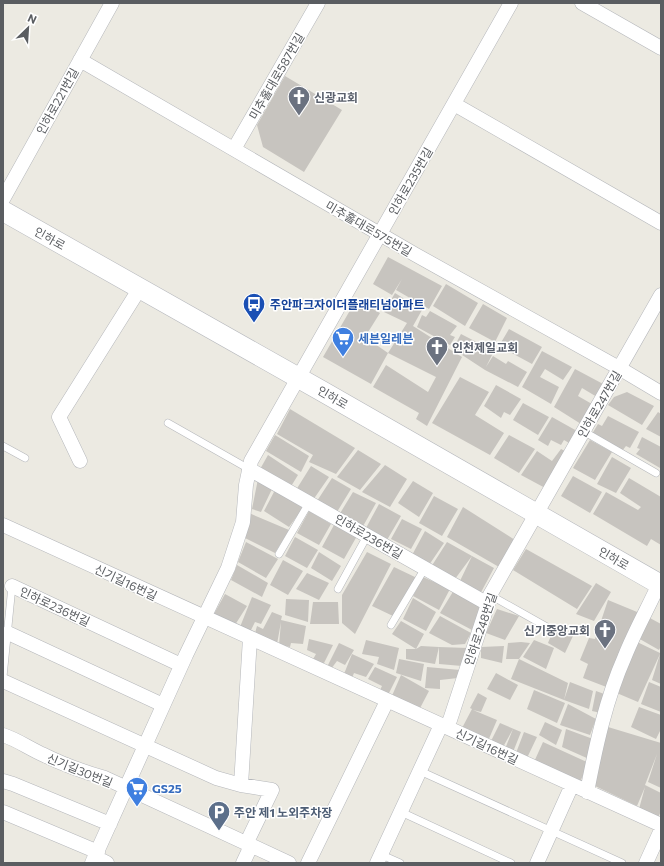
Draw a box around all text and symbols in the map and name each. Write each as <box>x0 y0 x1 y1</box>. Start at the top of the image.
north arrow <box>8 8 48 48</box>
text: N <box>26 11 39 26</box>
street label: 미추홀대로587번길 <box>246 30 306 122</box>
street label: 인하로221번길 <box>33 65 81 137</box>
church icon: 신광교회 <box>286 84 312 117</box>
place label: 신광교회 <box>314 90 358 104</box>
street label: 인하로235번길 <box>385 145 435 217</box>
street label: 미추홀대로575번길 <box>323 198 415 258</box>
street label: 인하로 <box>32 224 68 252</box>
bus stop icon: 주안파크자이더플래티넘아파트 <box>241 291 267 324</box>
place label: 주안파크자이더플래티넘아파트 <box>270 297 425 311</box>
supermarket icon: 세븐일레븐 <box>330 325 356 358</box>
place label: 세븐일레븐 <box>358 331 413 345</box>
church icon: 인천제일교회 <box>424 334 450 367</box>
place label: 인천제일교회 <box>452 340 518 354</box>
street label: 인하로247번길 <box>574 368 624 440</box>
street label: 인하로 <box>315 383 351 411</box>
street label: 인하로236번길 <box>333 511 405 561</box>
street label: 인하로 <box>596 544 632 572</box>
street label: 신기길16번길 <box>92 561 160 603</box>
street label: 인하로236번길 <box>18 584 92 628</box>
street label: 인하로248번길 <box>461 591 499 667</box>
church icon: 신기중앙교회 <box>592 617 618 650</box>
place label: 신기중앙교회 <box>524 623 590 637</box>
street label: 신기길16번길 <box>453 725 521 767</box>
street label: 신기길30번길 <box>45 750 115 790</box>
supermarket icon: GS25 <box>124 775 150 808</box>
place label: GS25 <box>152 781 182 795</box>
parking icon: 주안 제1 노외주차장 <box>206 799 232 832</box>
place label: 주안 제1 노외주차장 <box>234 805 332 819</box>

